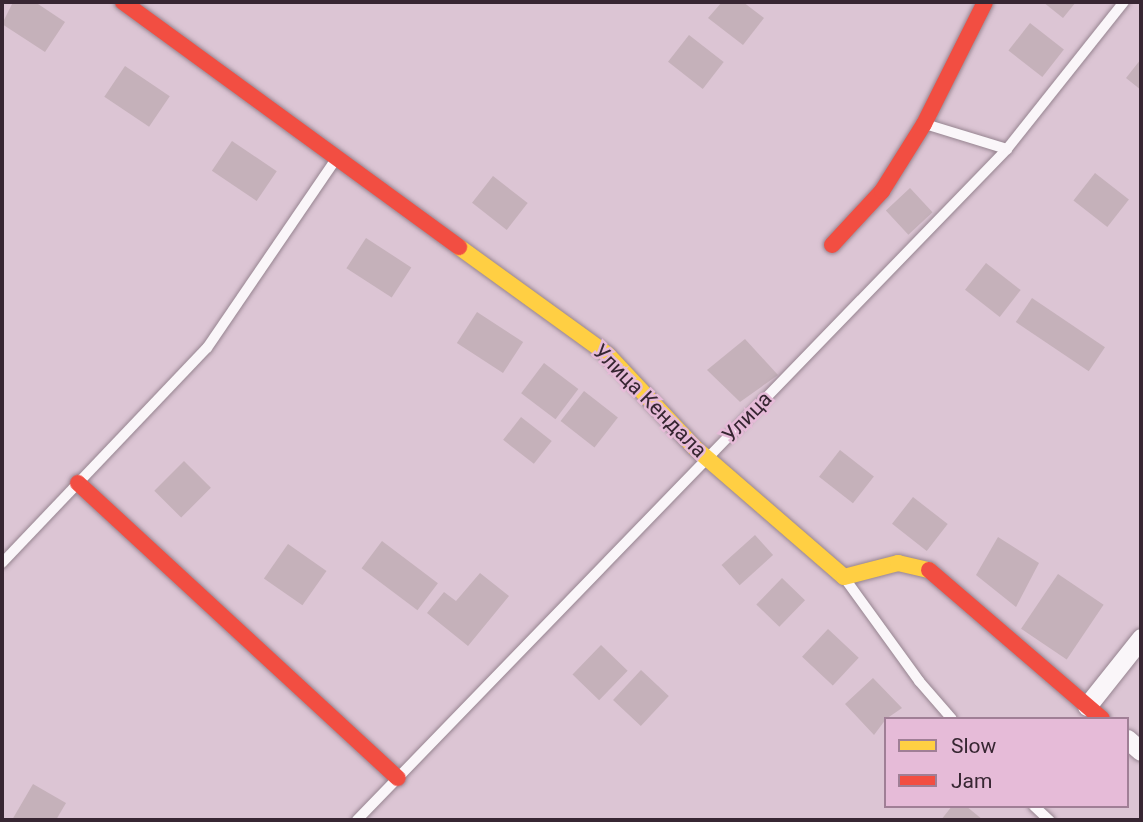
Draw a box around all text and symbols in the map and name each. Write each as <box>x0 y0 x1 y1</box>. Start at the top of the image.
street label: Улица Кендала <box>588 339 712 463</box>
street label: Улица <box>717 386 777 448</box>
legend <box>884 717 1129 808</box>
text: Slow <box>951 734 996 758</box>
text: Jam <box>951 769 992 793</box>

